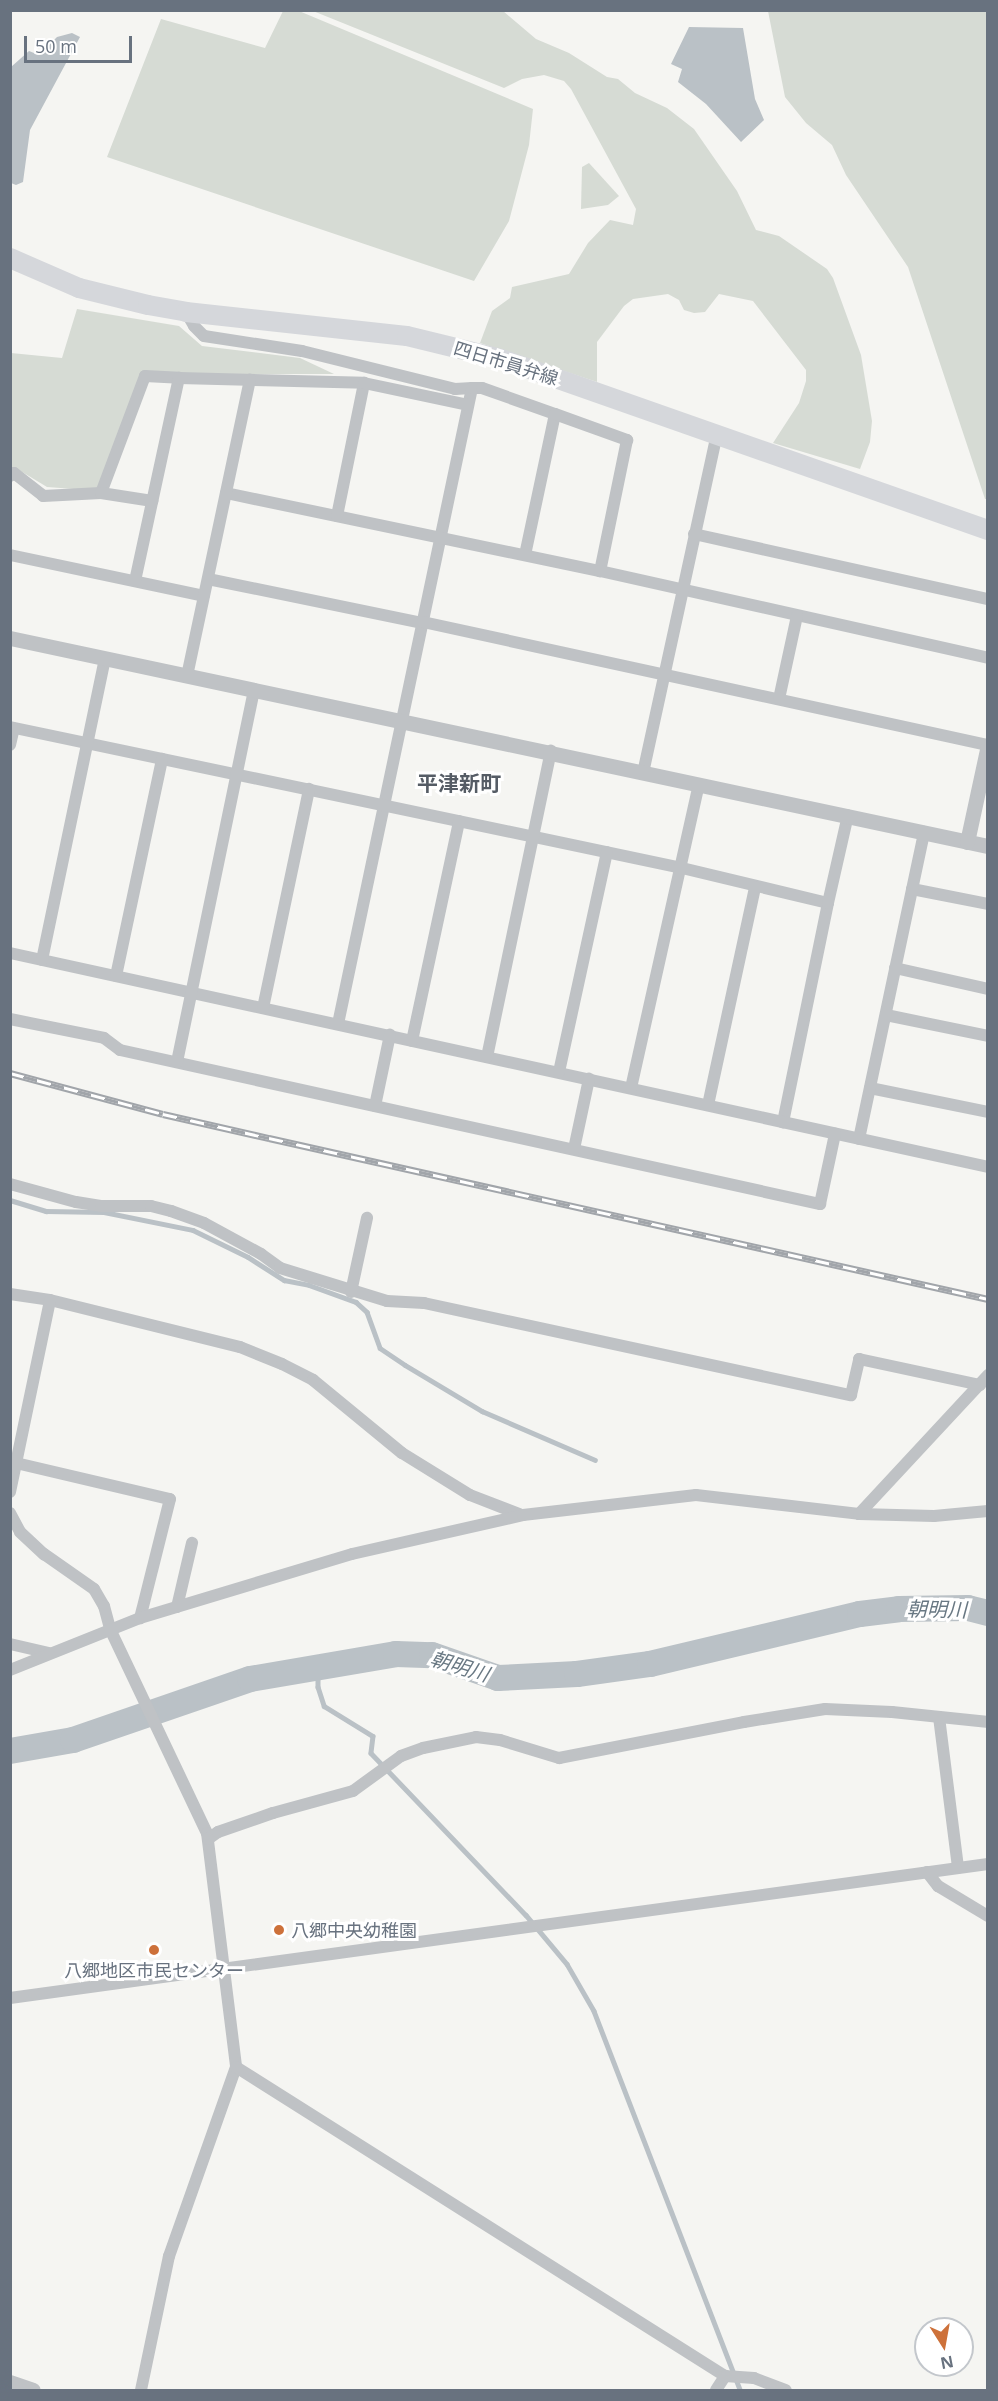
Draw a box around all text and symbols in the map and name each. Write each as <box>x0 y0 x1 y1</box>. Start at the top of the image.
scale bar <box>27 24 135 62</box>
text: 50 m <box>35 34 77 58</box>
street label: 四日市員弁線 <box>451 337 561 389</box>
district label: 平津新町 <box>417 770 501 796</box>
water label: 朝明川 <box>907 1596 967 1622</box>
water label: 朝明川 <box>428 1646 492 1686</box>
place label: 八郷中央幼稚園 <box>291 1919 417 1941</box>
marker: 八郷中央幼稚園 <box>272 1923 286 1937</box>
marker: 八郷地区市民センター <box>147 1943 161 1957</box>
place label: 八郷地区市民センター <box>64 1959 244 1981</box>
north arrow <box>914 2317 974 2377</box>
text: N <box>939 2351 956 2375</box>

